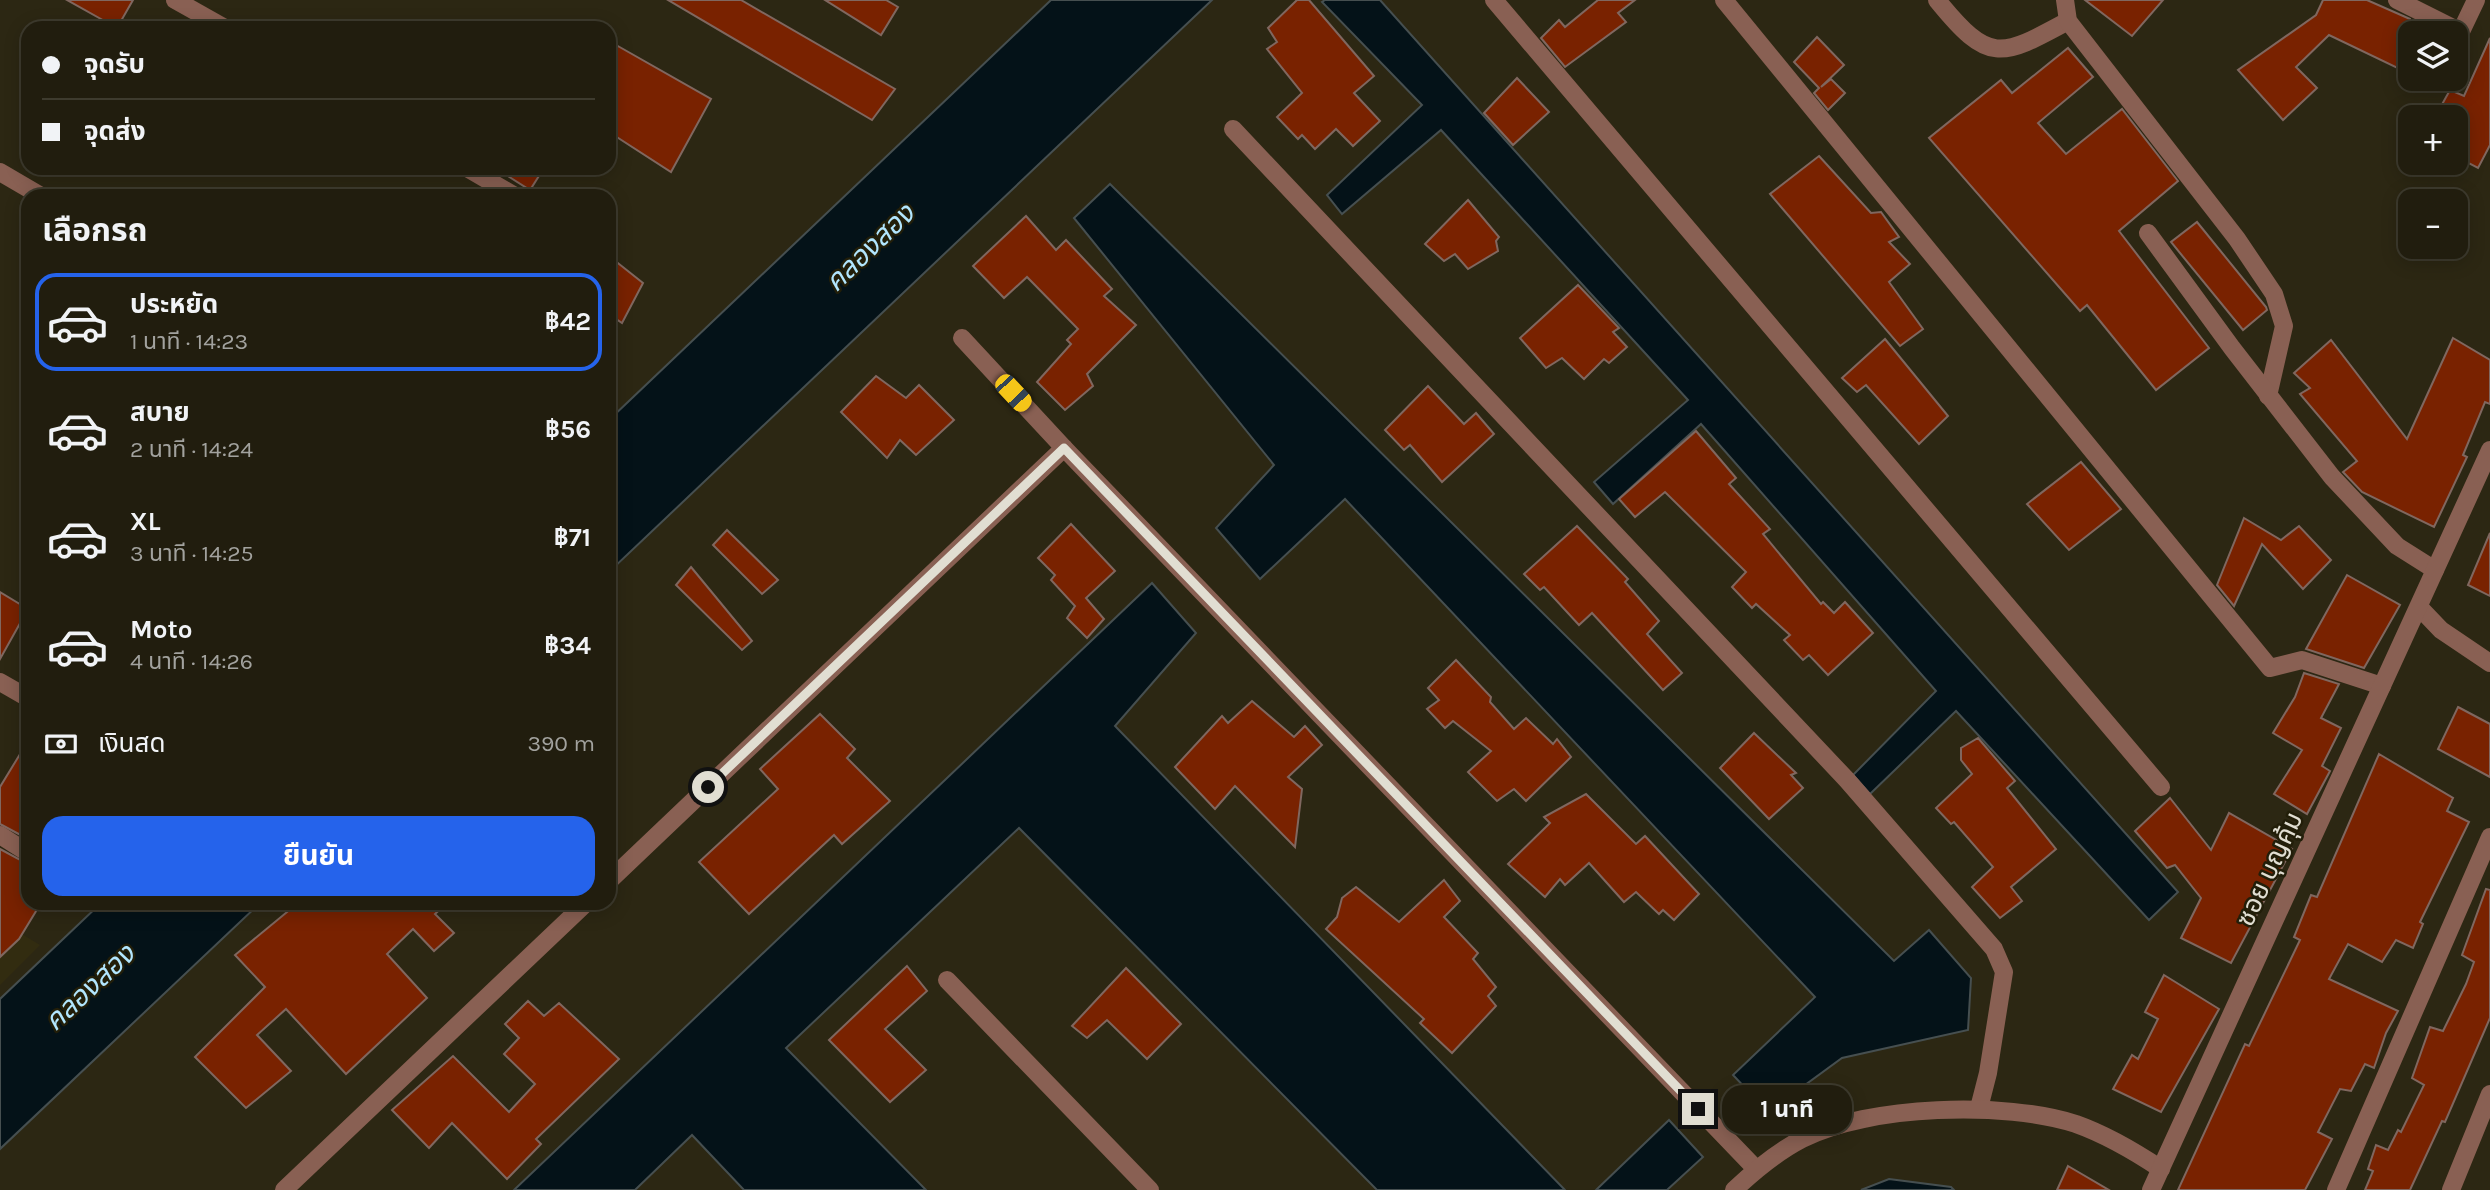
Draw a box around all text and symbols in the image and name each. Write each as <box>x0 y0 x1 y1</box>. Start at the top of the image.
map controls <box>2398 21 2468 259</box>
button: layers <box>2398 21 2468 91</box>
text: จุดรับ <box>84 49 145 80</box>
button: + <box>2398 105 2468 175</box>
text: จุดส่ง <box>84 116 146 147</box>
button: − <box>2398 189 2468 259</box>
water label: คลองสอง <box>818 195 922 298</box>
text: เลือกรถ <box>42 212 147 249</box>
text: ประหยัด <box>130 289 218 320</box>
icon: car <box>46 291 109 354</box>
text: ฿42 <box>545 306 591 337</box>
text: 1 นาที · 14:23 <box>130 328 248 355</box>
car <box>991 370 1036 416</box>
text: สบาย <box>130 397 190 428</box>
icon: car <box>46 399 109 462</box>
text: ฿56 <box>545 414 591 445</box>
text: 2 นาที · 14:24 <box>130 436 253 463</box>
text: XL <box>130 506 161 537</box>
icon: car <box>46 507 109 570</box>
text: ฿71 <box>554 522 591 553</box>
text: 3 นาที · 14:25 <box>130 540 254 567</box>
text: Moto <box>130 614 192 645</box>
icon: car <box>46 615 109 678</box>
text: ฿34 <box>544 630 591 661</box>
text: 4 นาที · 14:26 <box>130 648 253 675</box>
icon: cash <box>42 725 80 763</box>
text: เงินสด <box>98 728 165 759</box>
text: 390 m <box>527 730 595 757</box>
route start <box>692 771 724 803</box>
street label: ซอย บุญคุ้ม <box>2230 807 2309 931</box>
button: ยืนยัน <box>42 816 595 896</box>
water label: คลองสอง <box>37 936 143 1037</box>
callout: 1 นาที <box>1722 1084 1852 1134</box>
route end <box>1682 1093 1714 1125</box>
text: 1 นาที <box>1760 1096 1814 1123</box>

